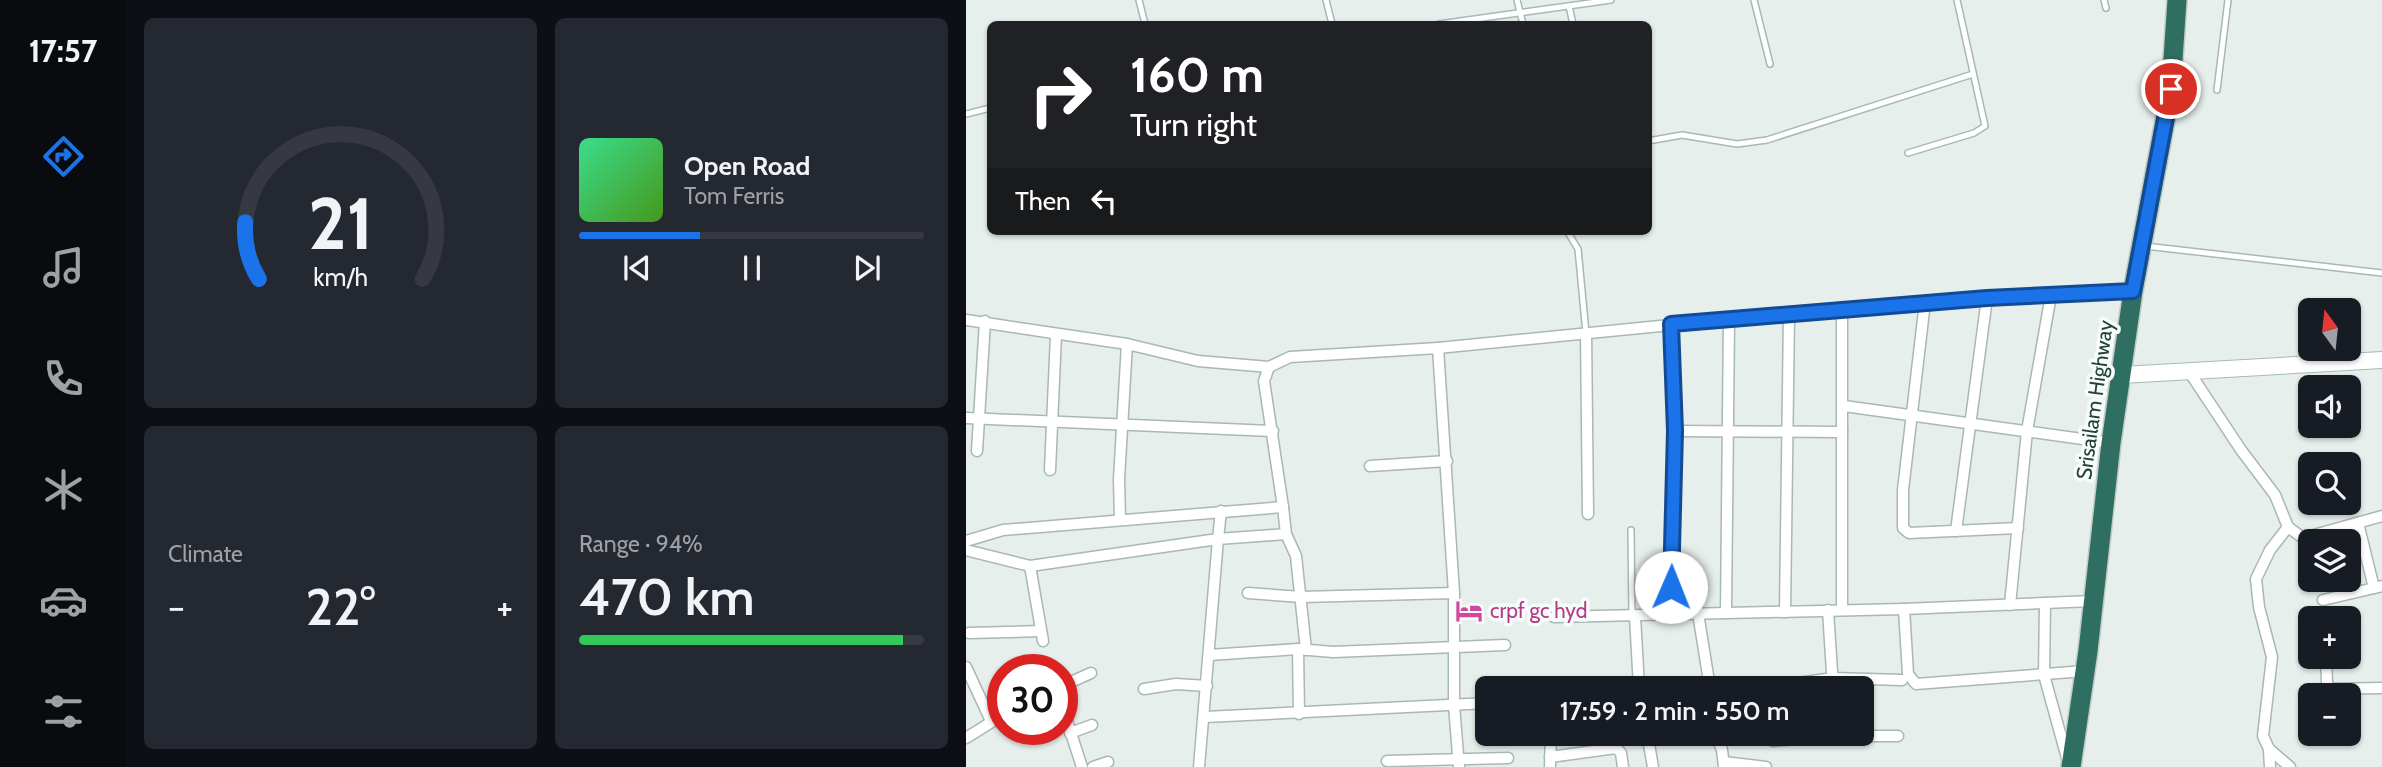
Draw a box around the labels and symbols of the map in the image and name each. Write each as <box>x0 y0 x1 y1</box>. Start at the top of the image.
pin <box>2141 59 2201 119</box>
north arrow <box>2298 298 2361 360</box>
street label: Srisailam Highway <box>2071 318 2118 481</box>
position arrow <box>1634 550 1708 624</box>
hotel icon: crpf gc hyd <box>1454 596 1484 626</box>
place label: crpf gc hyd <box>1490 598 1587 623</box>
speed limit sign: 30 <box>987 654 1078 745</box>

